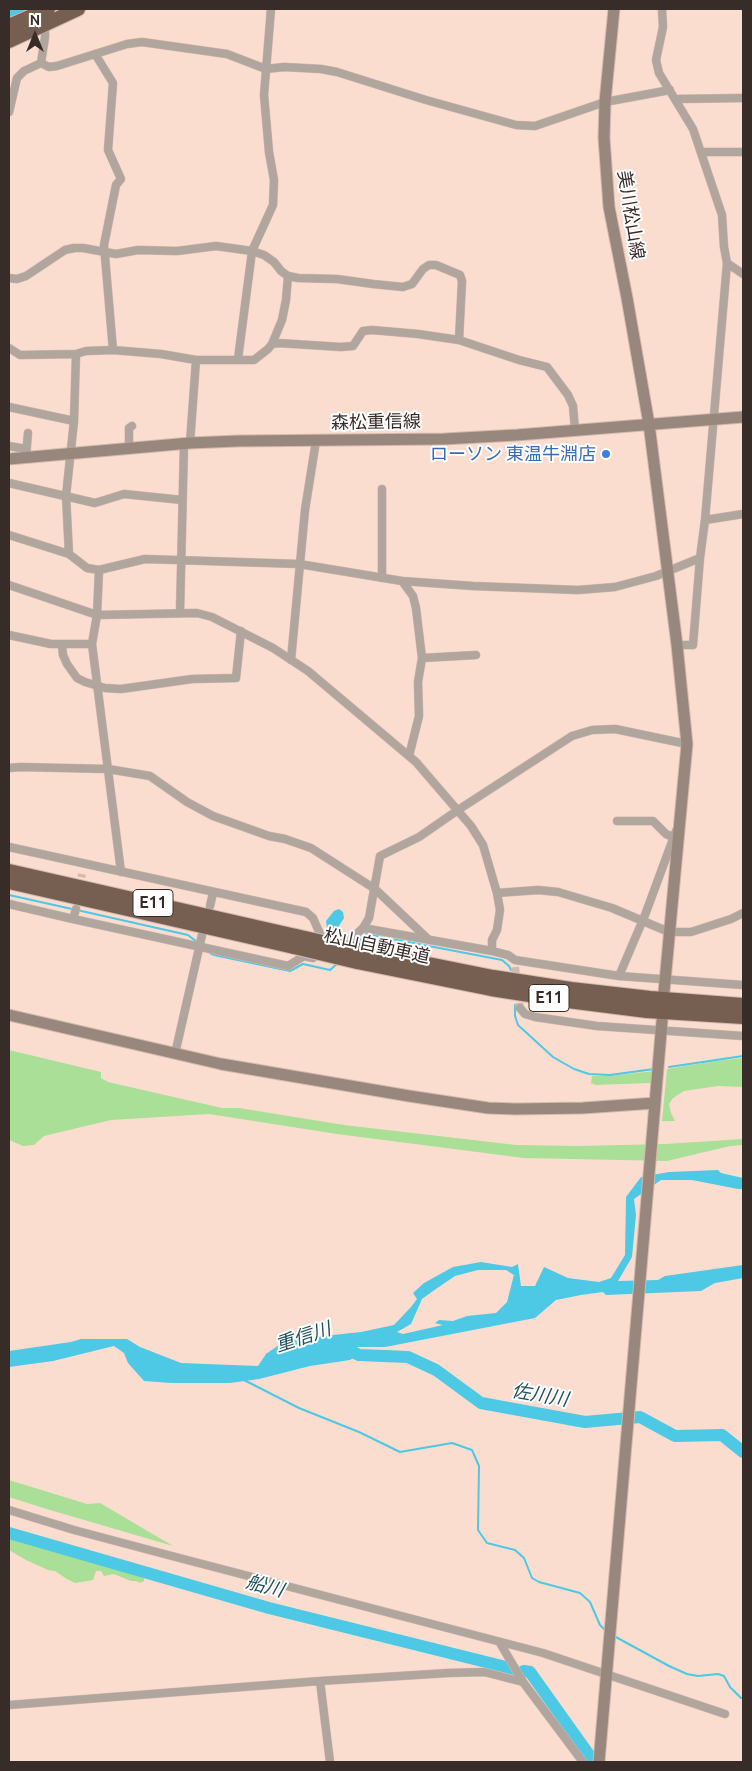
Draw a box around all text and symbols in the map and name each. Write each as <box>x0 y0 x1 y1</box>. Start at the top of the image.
north arrow <box>10 10 60 60</box>
text: N <box>30 12 40 28</box>
street label: 美川松山線 <box>613 169 649 261</box>
street label: 森松重信線 <box>331 410 421 434</box>
place label: ローソン 東温牛淵店 <box>430 443 596 465</box>
marker: ローソン 東温牛淵店 <box>600 448 612 460</box>
road number: E11 <box>133 890 173 916</box>
street label: 松山自動車道 <box>322 924 432 968</box>
road number: E11 <box>529 984 569 1011</box>
water label: 重信川 <box>272 1317 334 1357</box>
water label: 佐川川 <box>510 1379 570 1411</box>
water label: 船川 <box>244 1570 286 1602</box>

